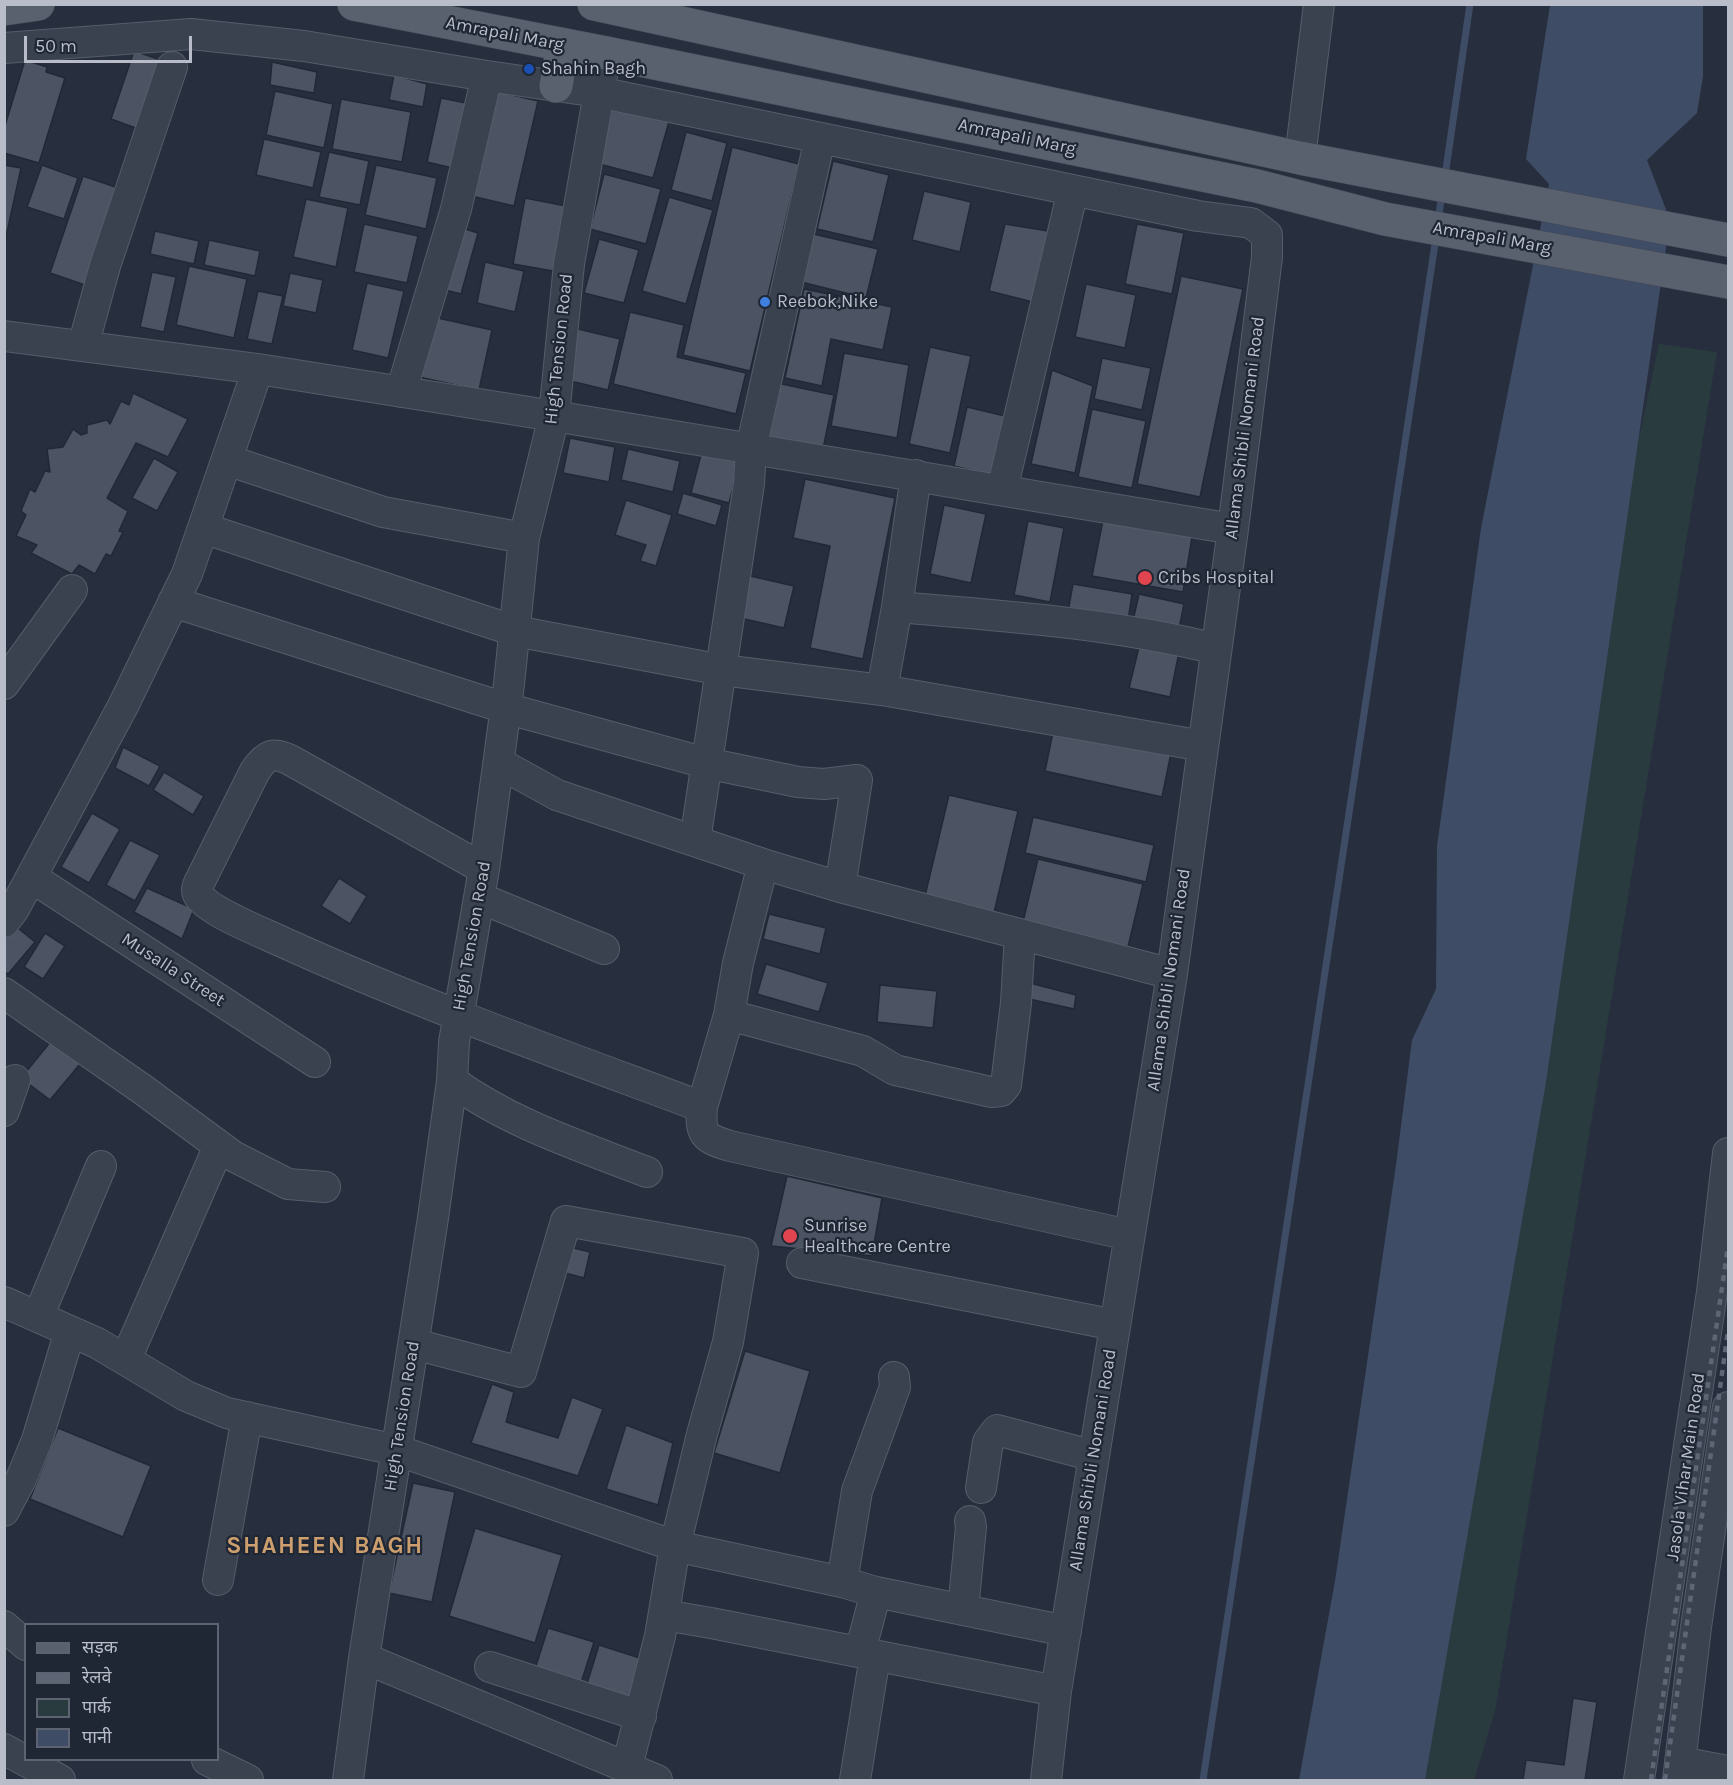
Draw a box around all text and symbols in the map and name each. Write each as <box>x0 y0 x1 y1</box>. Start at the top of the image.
street label: Amrapali Marg <box>444 12 566 56</box>
scale bar <box>27 24 195 62</box>
text: 50 m <box>35 35 77 57</box>
place label: Shahin Bagh <box>541 58 646 80</box>
marker: Shahin Bagh <box>522 62 536 76</box>
street label: Amrapali Marg <box>956 114 1078 160</box>
street label: Amrapali Marg <box>1431 217 1553 259</box>
street label: High Tension Road <box>540 272 578 426</box>
place label: Reebok,Nike <box>777 291 878 313</box>
marker: Reebok,Nike <box>758 295 772 309</box>
street label: Allama Shibli Nomani Road <box>1221 315 1269 541</box>
place label: Cribs Hospital <box>1158 567 1274 589</box>
marker: Cribs Hospital <box>1136 569 1154 587</box>
street label: High Tension Road <box>448 859 496 1013</box>
street label: Allama Shibli Nomani Road <box>1143 867 1195 1093</box>
street label: Musalla Street <box>117 928 229 1012</box>
place label: Sunrise Healthcare Centre <box>804 1215 951 1258</box>
marker: Sunrise Healthcare Centre <box>781 1227 799 1245</box>
street label: High Tension Road <box>379 1339 425 1493</box>
street label: Allama Shibli Nomani Road <box>1065 1347 1121 1573</box>
street label: Jasola Vihar Main Road <box>1662 1372 1710 1562</box>
district label: SHAHEEN BAGH <box>226 1532 424 1560</box>
legend <box>24 1623 219 1761</box>
text: सड़क <box>82 1636 118 1658</box>
text: रेलवे <box>82 1666 112 1688</box>
text: पार्क <box>82 1696 111 1718</box>
text: पानी <box>82 1726 112 1748</box>

